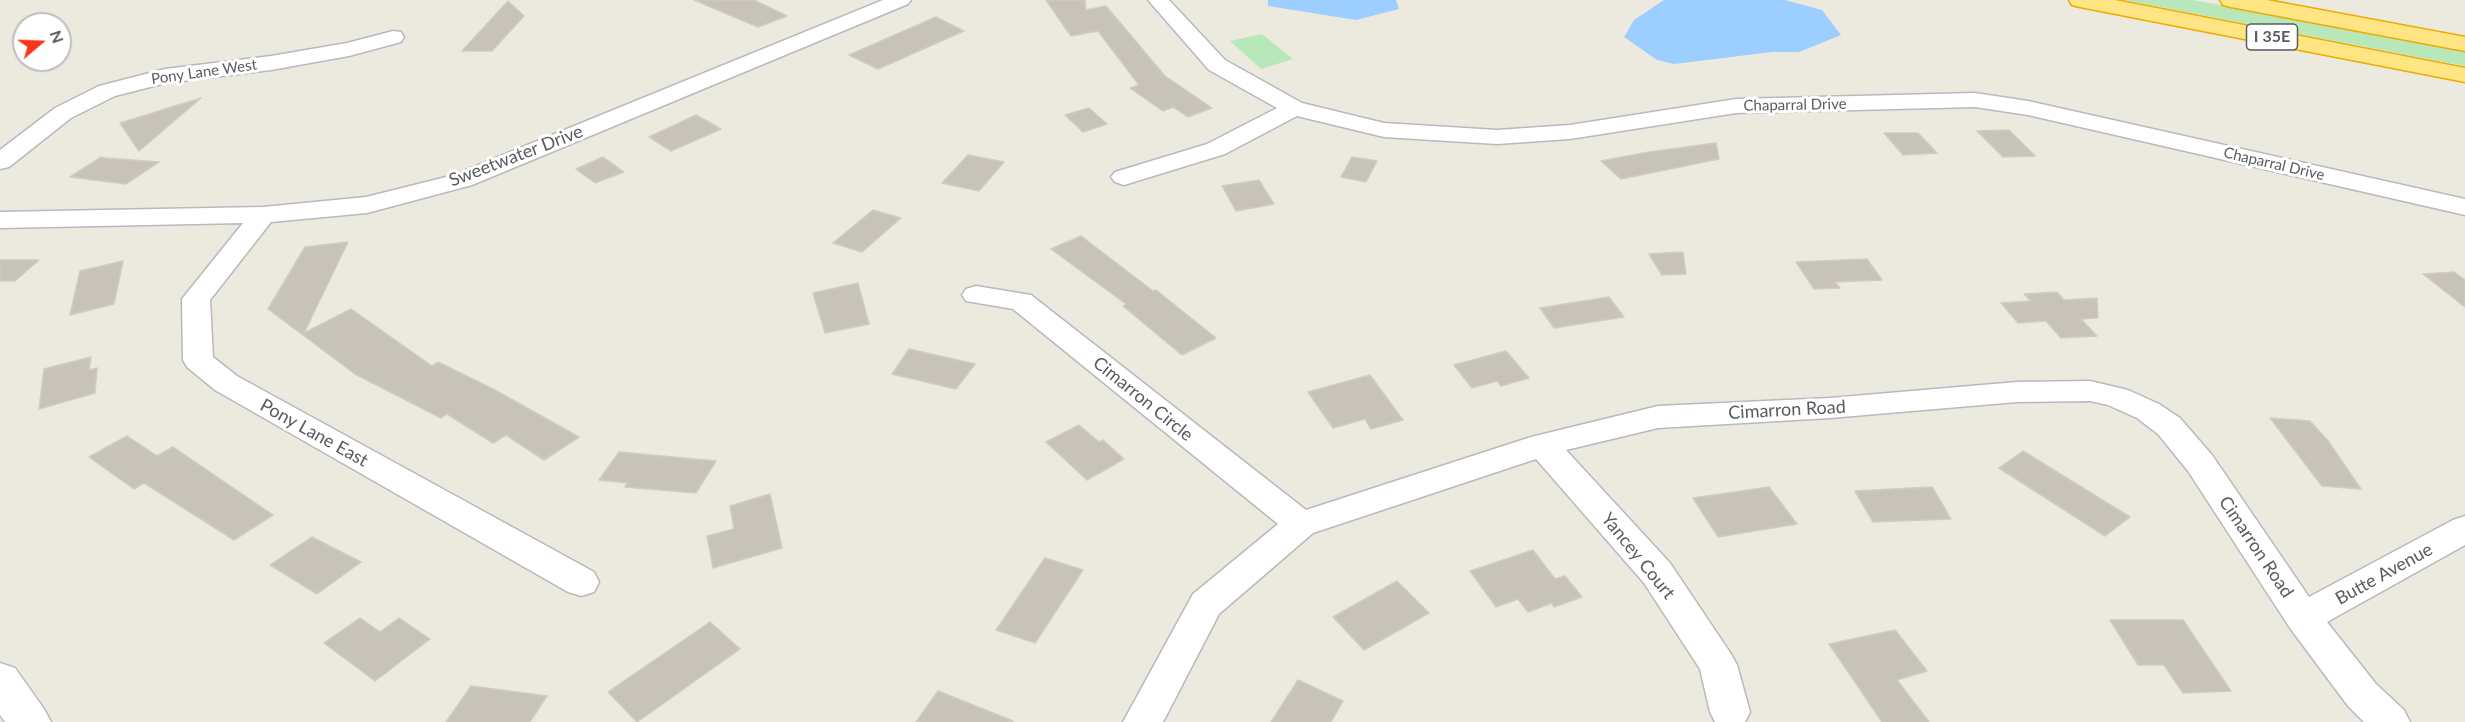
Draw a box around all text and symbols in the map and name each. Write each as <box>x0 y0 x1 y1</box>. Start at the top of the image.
north arrow <box>12 12 72 72</box>
road number: I 35E <box>2246 24 2298 50</box>
text: N <box>47 28 69 46</box>
street label: Pony Lane West <box>150 56 258 88</box>
street label: Chaparral Drive <box>1743 95 1847 115</box>
street label: Sweetwater Drive <box>446 121 586 191</box>
street label: Chaparral Drive <box>2222 144 2326 184</box>
street label: Cimarron Circle <box>1089 352 1197 446</box>
street label: Pony Lane East <box>256 394 372 472</box>
street label: Cimarron Road <box>1728 396 1846 424</box>
street label: Cimarron Road <box>2214 492 2298 602</box>
street label: Yancey Court <box>1597 508 1679 604</box>
street label: Butte Avenue <box>2332 539 2436 609</box>

